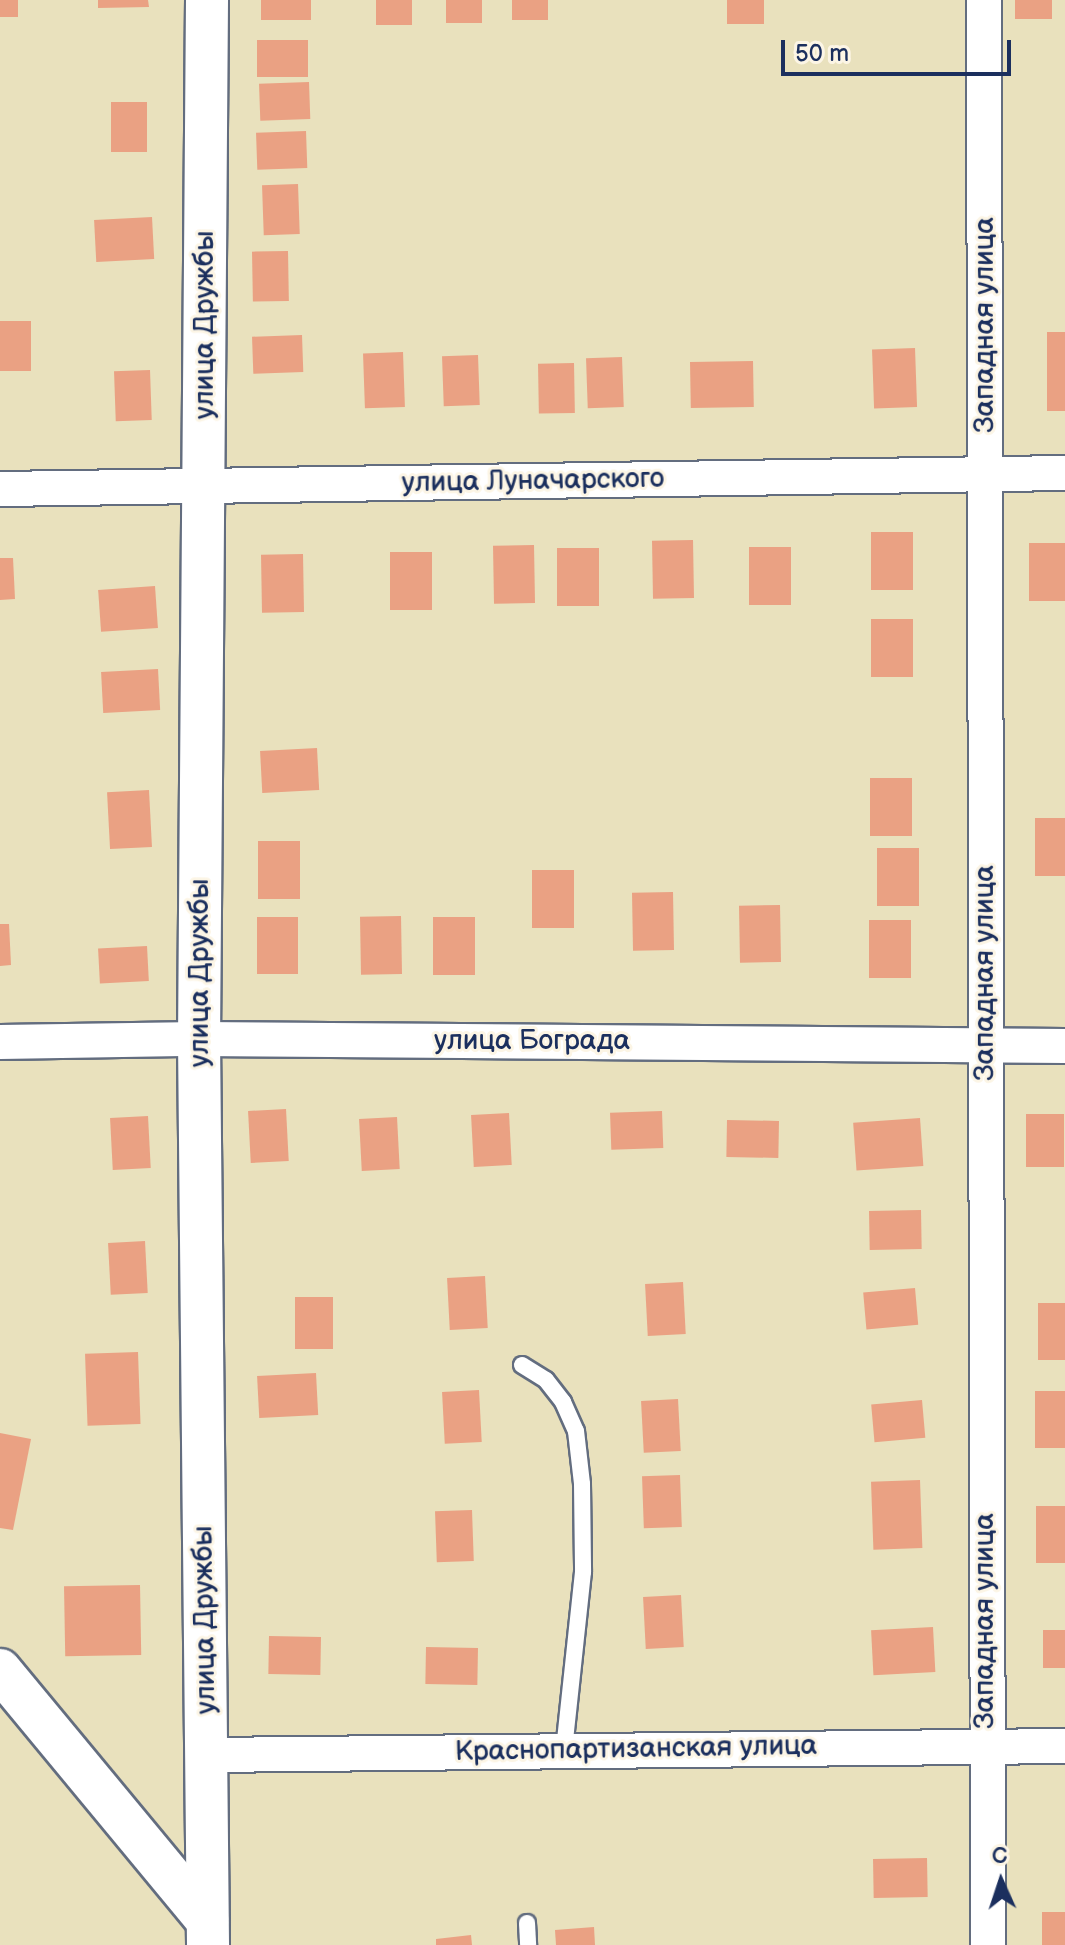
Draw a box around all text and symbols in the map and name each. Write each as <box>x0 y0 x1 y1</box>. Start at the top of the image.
scale bar <box>785 24 1015 74</box>
text: 50 m <box>795 39 849 68</box>
street label: Западная улица <box>968 217 1002 433</box>
street label: улица Дружбы <box>188 231 222 419</box>
street label: улица Луначарского <box>401 462 665 500</box>
street label: Западная улица <box>968 865 1002 1081</box>
street label: улица Дружбы <box>183 879 217 1067</box>
street label: улица Бограда <box>434 1024 630 1058</box>
street label: Западная улица <box>968 1513 1002 1729</box>
street label: улица Дружбы <box>187 1525 223 1715</box>
street label: Краснопартизанская улица <box>455 1729 817 1769</box>
north arrow <box>961 1841 1041 1921</box>
text: С <box>991 1843 1008 1870</box>

